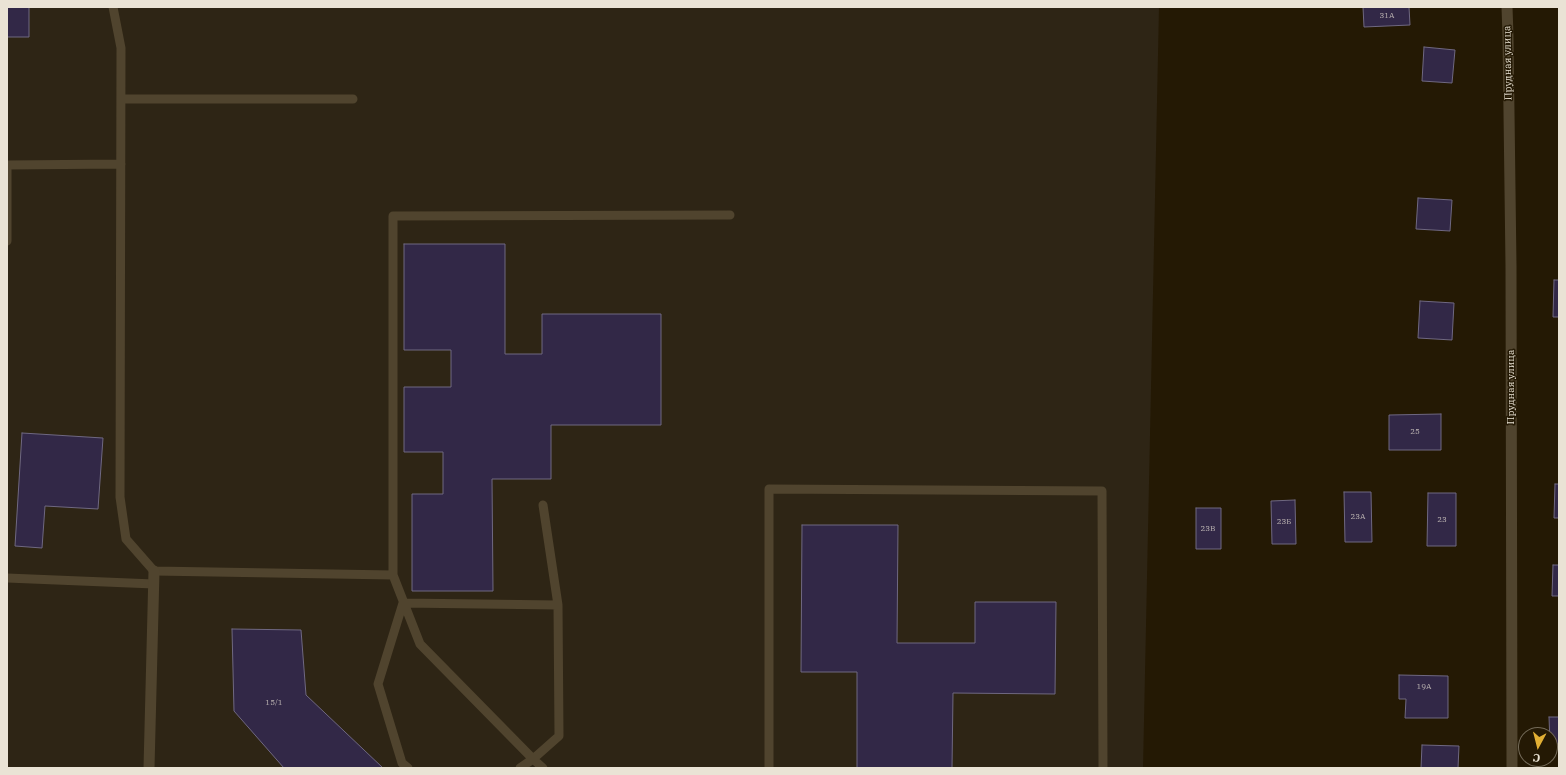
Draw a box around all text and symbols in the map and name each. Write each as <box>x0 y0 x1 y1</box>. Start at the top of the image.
house number: 31А <box>1379 11 1395 21</box>
street label: Прудная улица <box>1501 25 1515 101</box>
street label: Прудная улица <box>1505 350 1517 424</box>
house number: 25 <box>1410 427 1420 437</box>
house number: 23А <box>1350 512 1366 522</box>
house number: 23 <box>1437 515 1447 525</box>
house number: 23Б <box>1277 517 1291 527</box>
house number: 23В <box>1201 524 1215 534</box>
house number: 19А <box>1416 682 1432 692</box>
house number: 15/1 <box>265 698 283 708</box>
north arrow <box>1518 727 1558 767</box>
text: С <box>1532 751 1541 765</box>

